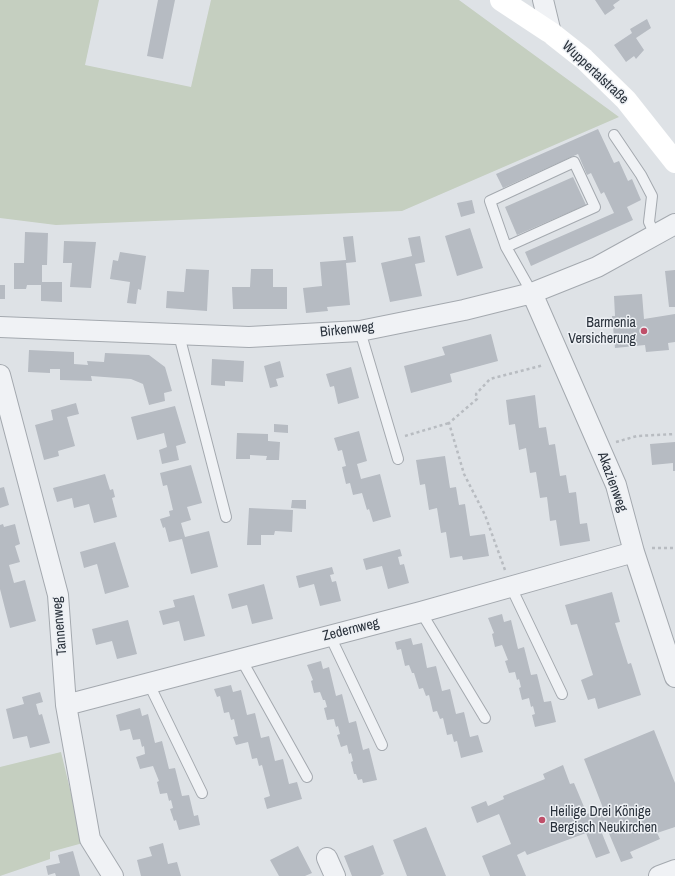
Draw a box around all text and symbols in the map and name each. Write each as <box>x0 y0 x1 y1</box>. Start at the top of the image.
street label: Wuppertalstraße <box>558 38 632 108</box>
place label: Barmenia Versicherung <box>568 315 636 348</box>
street label: Birkenweg <box>319 319 375 341</box>
marker: Barmenia Versicherung <box>639 326 649 336</box>
street label: Akazienweg <box>593 450 631 514</box>
street label: Tannenweg <box>49 596 71 656</box>
street label: Zedernweg <box>321 615 381 645</box>
place label: Heilige Drei Könige Bergisch Neukirchen <box>550 804 657 836</box>
marker: Heilige Drei Könige Bergisch Neukirchen <box>537 815 547 825</box>

